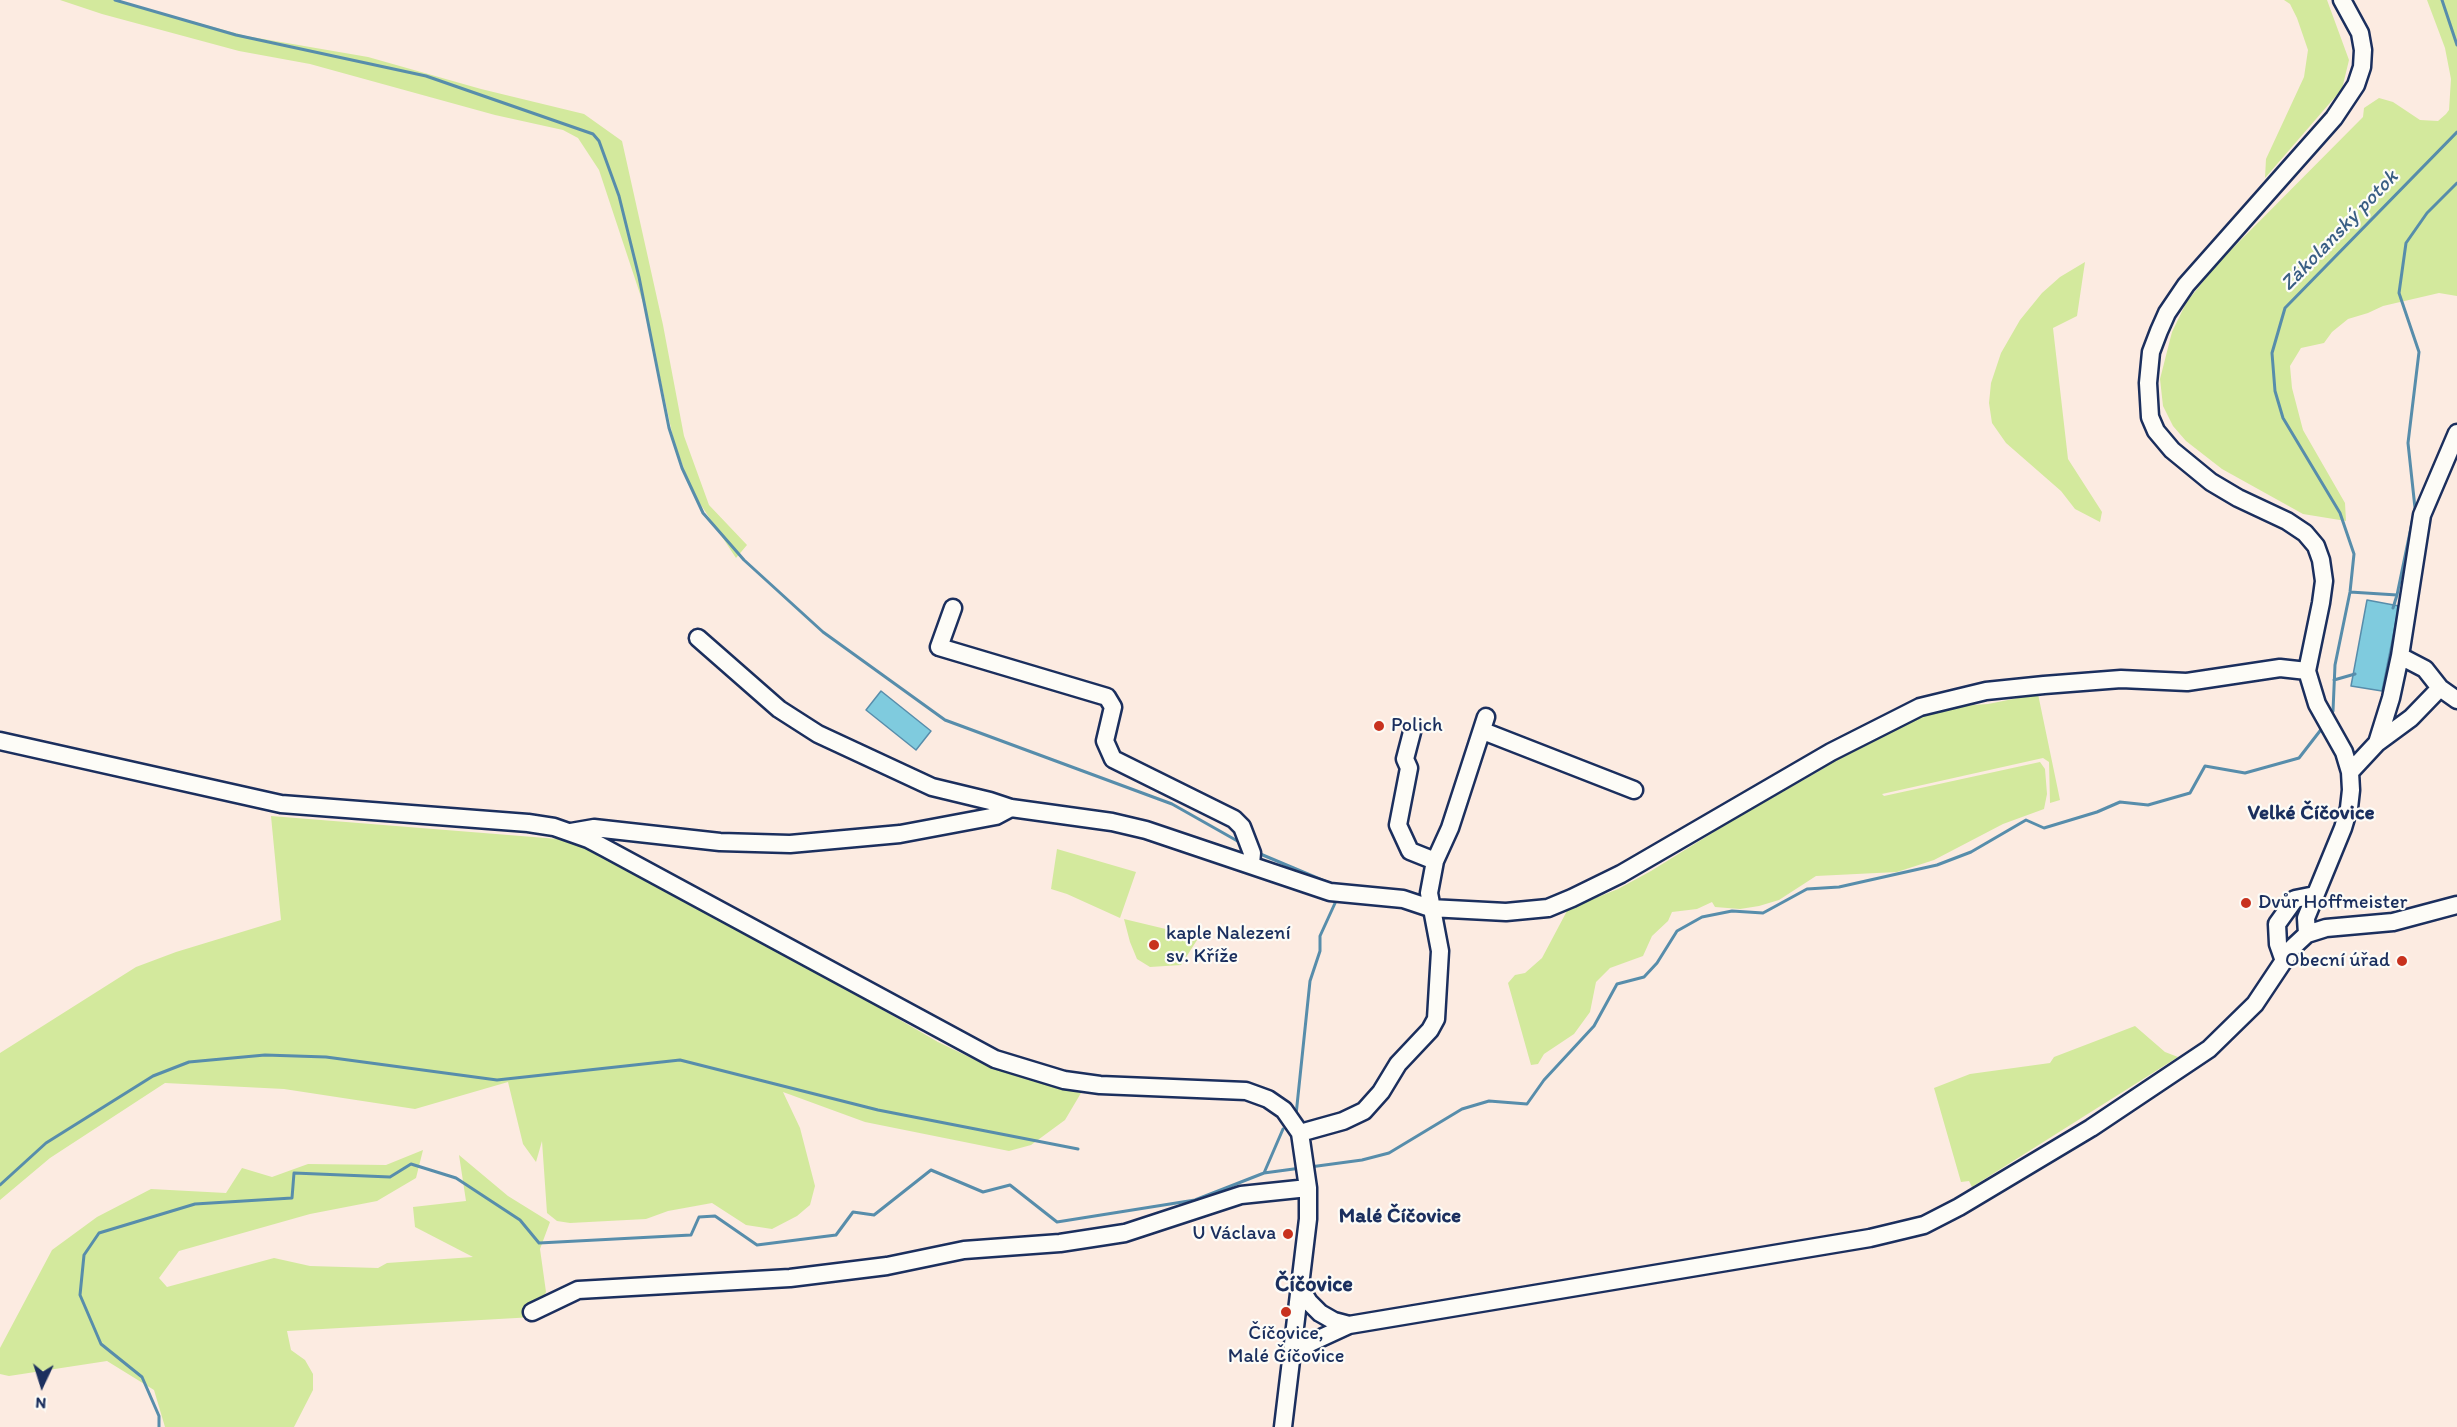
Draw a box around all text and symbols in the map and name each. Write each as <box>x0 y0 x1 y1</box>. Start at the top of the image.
water label: Zákolanský potok <box>2276 165 2404 297</box>
place label: Polich <box>1391 714 1443 738</box>
marker: Polich <box>1372 719 1386 733</box>
district label: Velké Číčovice <box>2247 801 2375 827</box>
place label: Dvůr Hoffmeister <box>2258 891 2408 915</box>
marker: Dvůr Hoffmeister <box>2239 896 2253 910</box>
place label: kaple Nalezení sv. Kříže <box>1166 922 1291 969</box>
marker: kaple Nalezení sv. Kříže <box>1147 938 1161 952</box>
place label: Obecní úřad <box>2285 949 2390 973</box>
marker: Obecní úřad <box>2395 954 2409 968</box>
district label: Malé Číčovice <box>1339 1204 1461 1230</box>
place label: U Václava <box>1192 1222 1276 1246</box>
marker: U Václava <box>1281 1227 1295 1241</box>
district label: Číčovice <box>1275 1272 1353 1298</box>
marker: Číčovice, Malé Číčovice <box>1279 1305 1293 1319</box>
place label: Číčovice, Malé Číčovice <box>1228 1322 1344 1369</box>
north arrow <box>12 1355 72 1415</box>
text: N <box>35 1394 47 1413</box>

